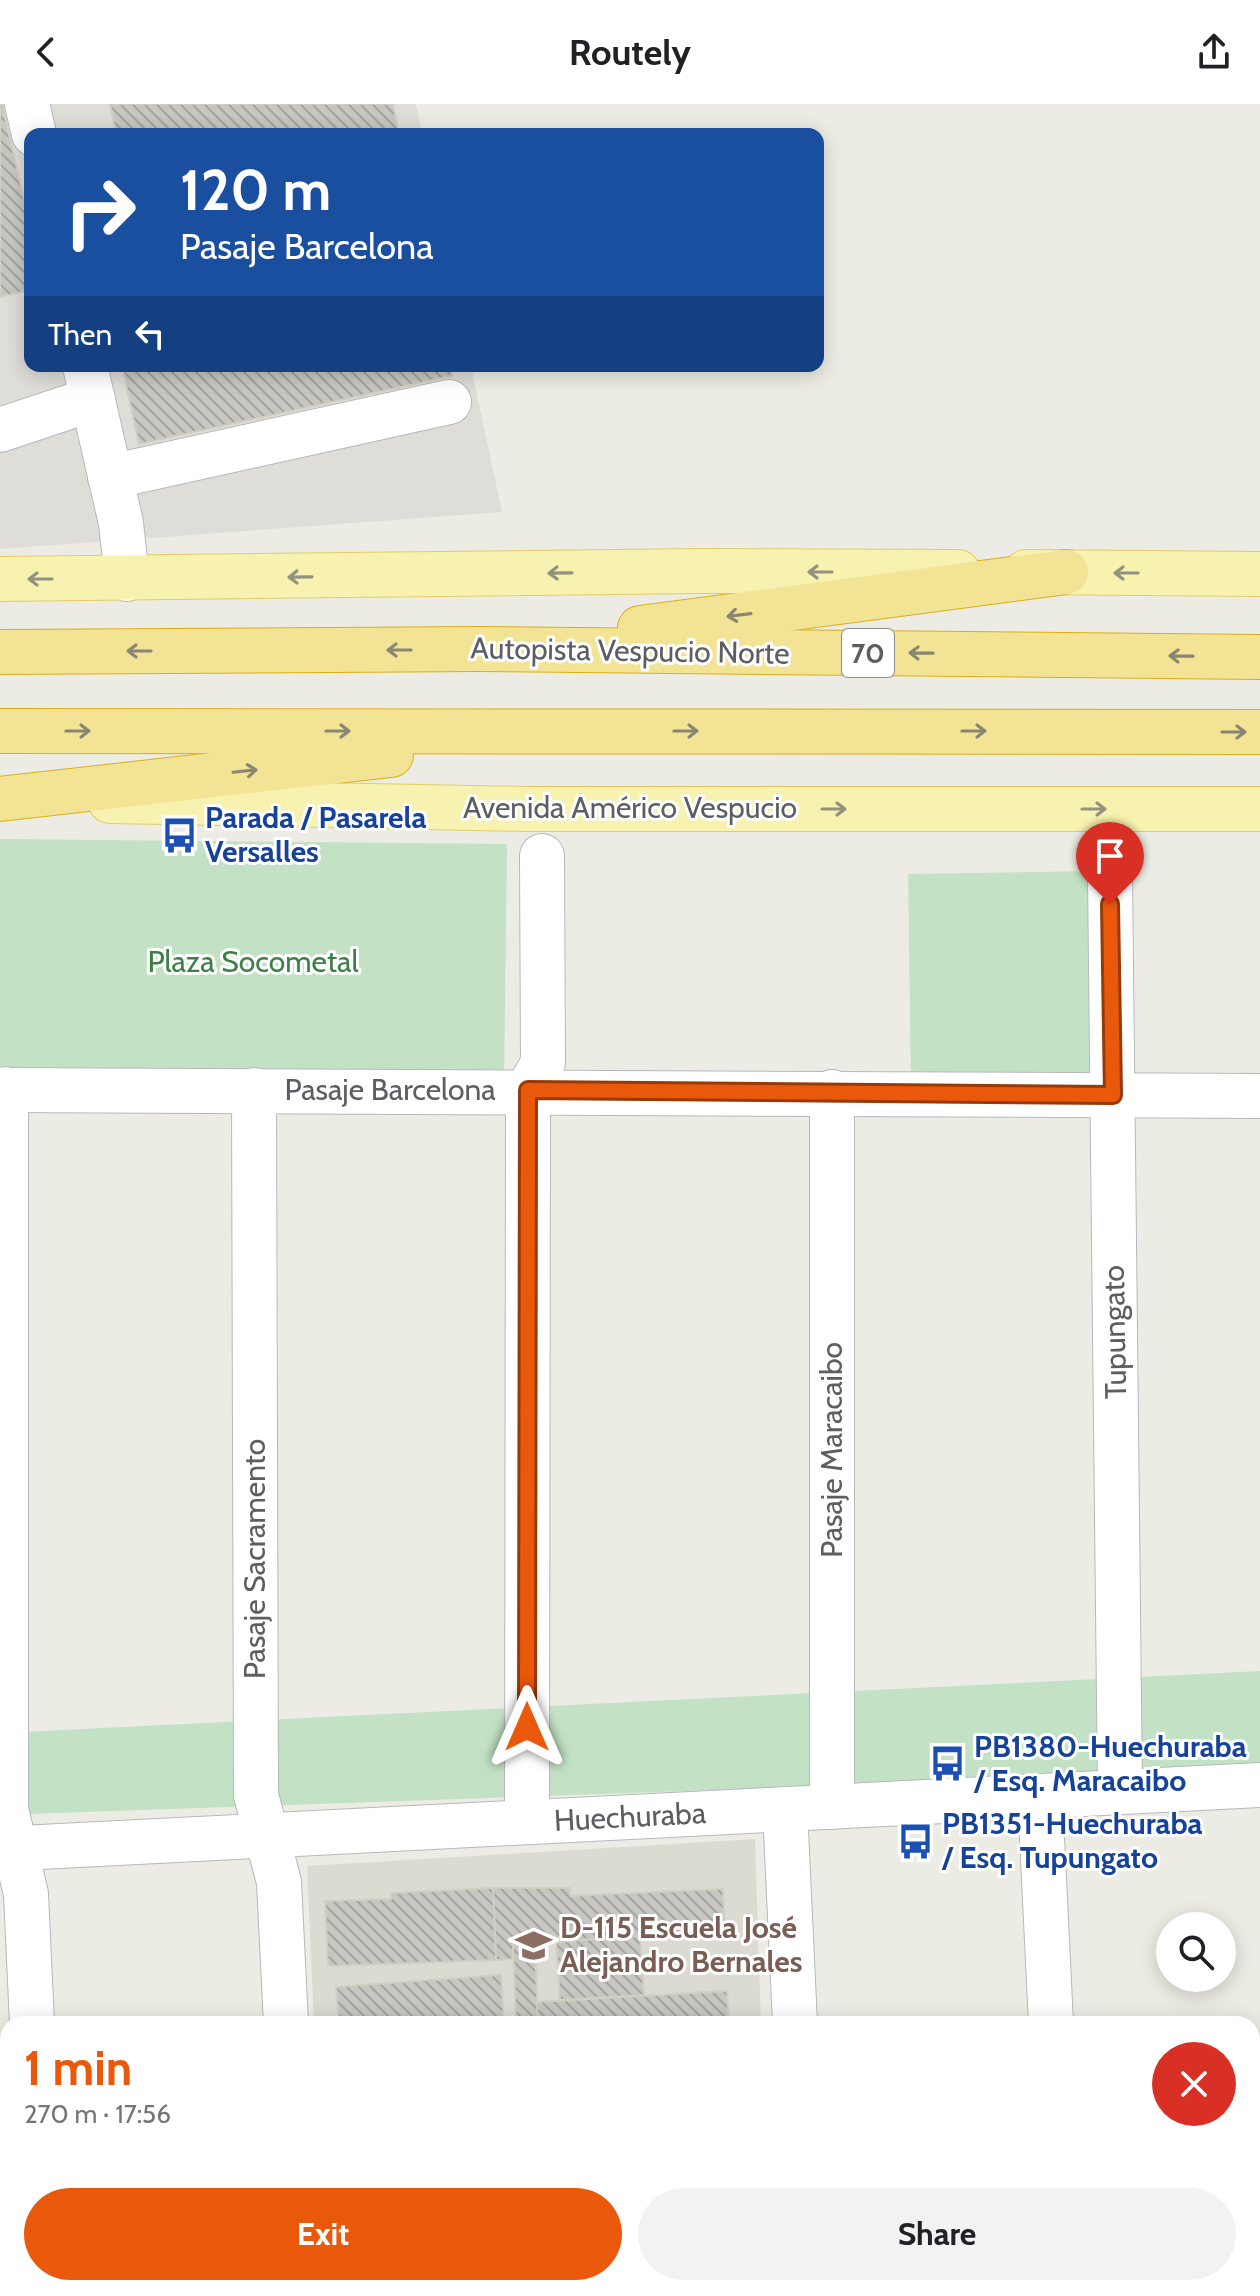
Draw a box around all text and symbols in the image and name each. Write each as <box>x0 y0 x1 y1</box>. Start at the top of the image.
icon: back <box>24 30 68 74</box>
text: Routely <box>569 30 691 74</box>
icon: share <box>1192 30 1236 74</box>
text: 120 m <box>180 156 331 224</box>
icon: right <box>48 160 152 264</box>
text: Pasaje Barcelona <box>180 224 433 268</box>
icon: left <box>128 312 172 356</box>
text: Then <box>48 316 112 353</box>
one-way arrow <box>807 564 834 580</box>
one-way arrow <box>547 565 574 581</box>
one-way arrow <box>1113 565 1140 581</box>
one-way arrow <box>287 569 314 585</box>
one-way arrow <box>27 571 54 587</box>
one-way arrow <box>727 608 752 623</box>
street label: Autopista Vespucio Norte <box>470 629 790 672</box>
road number: 70 <box>842 629 894 677</box>
one-way arrow <box>386 642 413 658</box>
one-way arrow <box>126 643 153 659</box>
one-way arrow <box>908 646 935 661</box>
one-way arrow <box>1168 648 1195 664</box>
one-way arrow <box>64 723 91 739</box>
one-way arrow <box>324 723 351 739</box>
one-way arrow <box>672 723 699 739</box>
one-way arrow <box>960 724 987 739</box>
one-way arrow <box>1220 724 1247 740</box>
one-way arrow <box>231 764 258 779</box>
street label: Avenida Américo Vespucio <box>463 789 797 826</box>
place label: Parada / Pasarela Versalles <box>205 799 426 870</box>
one-way arrow <box>820 801 847 817</box>
one-way arrow <box>1080 801 1107 817</box>
bus stop icon: Parada / Pasarela Versalles <box>160 816 198 854</box>
pin <box>1076 822 1144 904</box>
icon: arrive <box>1088 834 1132 878</box>
park label: Plaza Socometal <box>148 943 358 980</box>
street label: Pasaje Barcelona <box>284 1071 496 1108</box>
street label: Tupungato <box>1095 1265 1134 1399</box>
street label: Pasaje Maracaibo <box>813 1342 850 1558</box>
street label: Pasaje Sacramento <box>236 1439 273 1679</box>
position arrow <box>485 1685 569 1769</box>
place label: PB1380-Huechuraba / Esq. Maracaibo <box>973 1728 1247 1799</box>
bus stop icon: PB1380-Huechuraba / Esq. Maracaibo <box>929 1745 967 1783</box>
street label: Huechuraba <box>553 1794 708 1839</box>
place label: PB1351-Huechuraba / Esq. Tupungato <box>941 1805 1203 1876</box>
bus stop icon: PB1351-Huechuraba / Esq. Tupungato <box>897 1822 935 1860</box>
place label: D-115 Escuela José Alejandro Bernales <box>560 1909 803 1980</box>
map controls <box>1156 1912 1236 1992</box>
button: search <box>1156 1912 1236 1992</box>
school or university icon: D-115 Escuela José Alejandro Bernales <box>515 1926 553 1964</box>
text: 1 min <box>24 2039 132 2097</box>
button: close <box>1152 2042 1236 2126</box>
text: 270 m · 17:56 <box>24 2098 171 2130</box>
button: Exit <box>24 2188 622 2280</box>
button: Share <box>638 2188 1236 2280</box>

